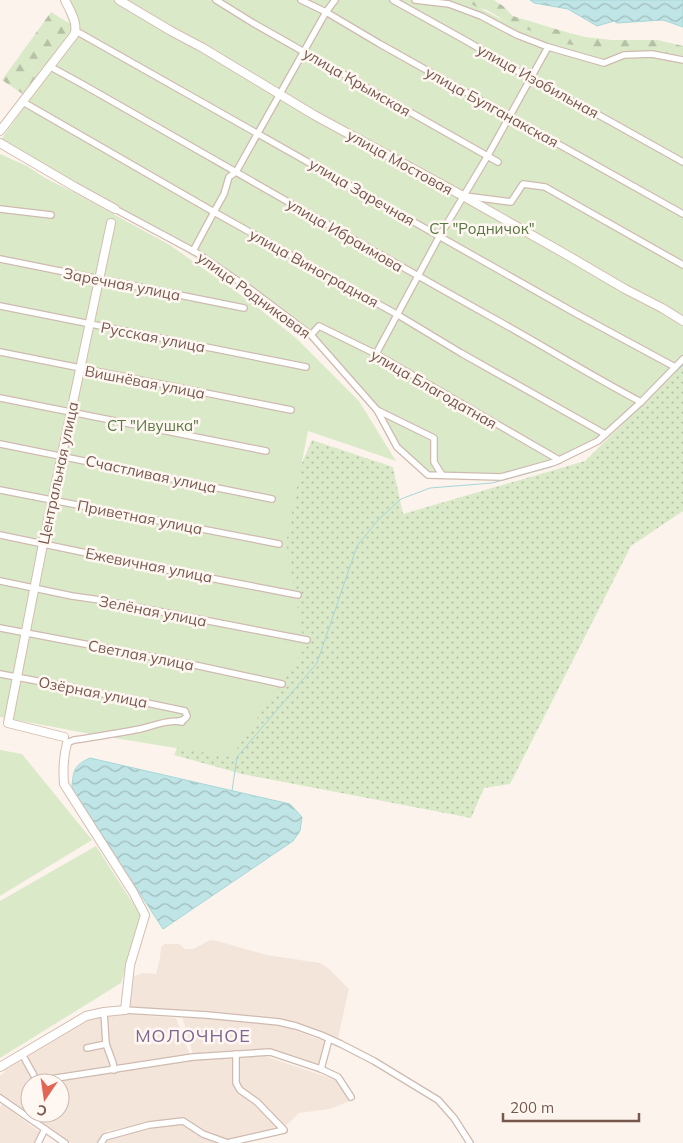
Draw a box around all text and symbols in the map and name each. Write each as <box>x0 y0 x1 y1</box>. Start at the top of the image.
street label: улица Изобильная <box>474 40 602 122</box>
street label: улица Крымская <box>300 44 414 120</box>
street label: улица Булганакская <box>422 63 562 151</box>
street label: улица Мостовая <box>344 125 456 199</box>
street label: улица Заречная <box>306 154 418 230</box>
street label: улица Ибраимова <box>283 194 407 276</box>
park label: СТ "Родничок" <box>429 219 535 238</box>
street label: улица Виноградная <box>246 225 382 311</box>
street label: улица Родниковая <box>194 248 314 342</box>
street label: Заречная улица <box>62 263 182 305</box>
street label: Русская улица <box>99 318 207 356</box>
street label: улица Благодатная <box>368 345 500 433</box>
street label: Вишнёвая улица <box>83 361 207 403</box>
street label: Центральная улица <box>34 400 82 546</box>
park label: СТ "Ивушка" <box>107 416 199 435</box>
street label: Счастливая улица <box>84 451 218 497</box>
street label: Приветная улица <box>76 496 204 538</box>
street label: Ежевичная улица <box>84 543 214 587</box>
street label: Зелёная улица <box>98 591 208 631</box>
street label: Светлая улица <box>86 635 196 675</box>
street label: Озёрная улица <box>37 672 149 712</box>
district label: МОЛОЧНОЕ <box>135 1024 251 1047</box>
north arrow <box>20 1073 70 1123</box>
scale bar <box>503 1090 639 1122</box>
text: 200 m <box>510 1098 554 1117</box>
text: С <box>35 1101 49 1121</box>

